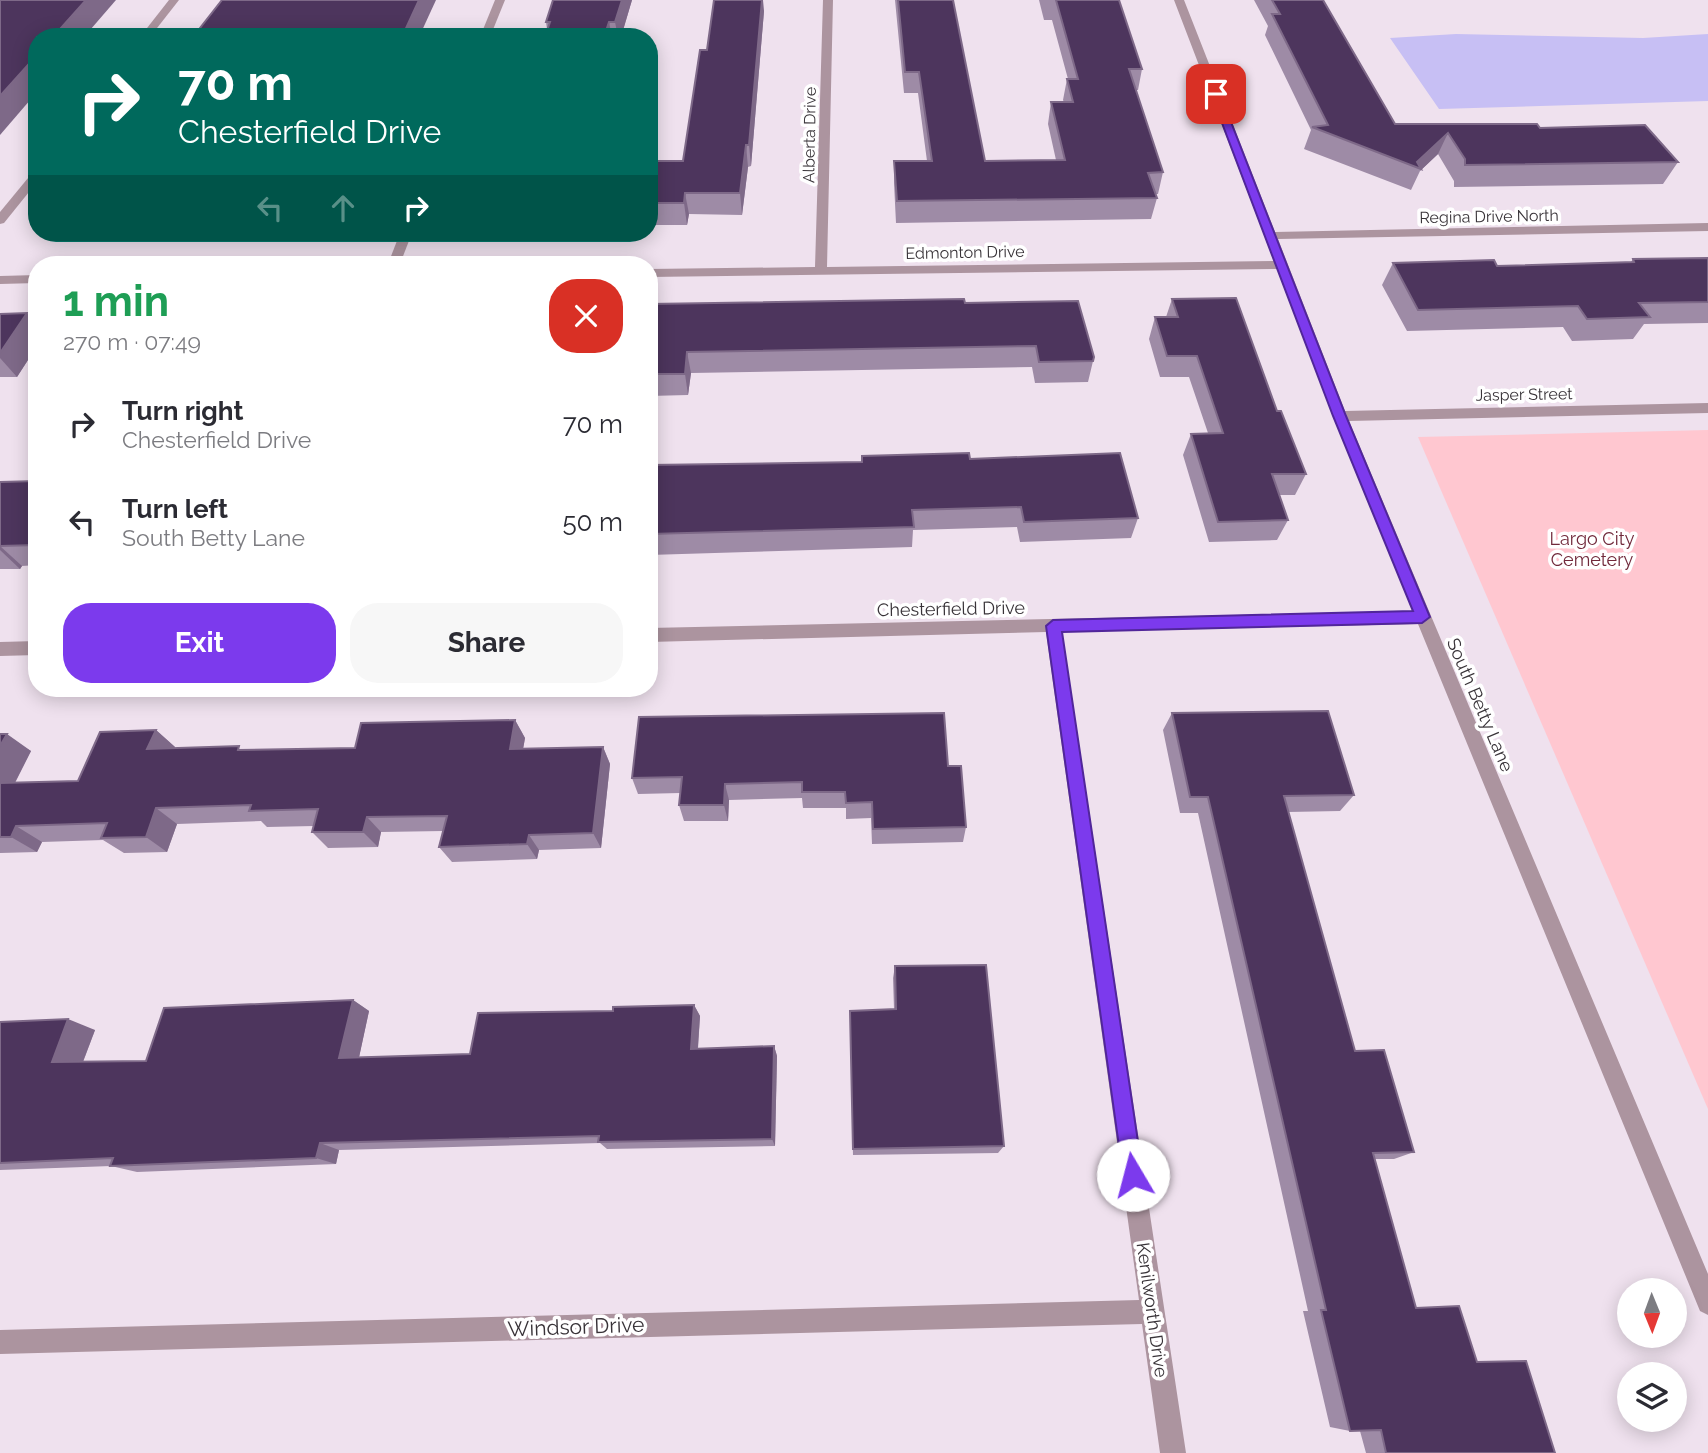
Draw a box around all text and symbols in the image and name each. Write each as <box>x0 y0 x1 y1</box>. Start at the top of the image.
text: 70 m <box>178 54 293 111</box>
icon: right <box>63 56 154 147</box>
pin <box>1186 64 1246 124</box>
icon: arrive <box>1197 75 1235 113</box>
street label: Alberta Drive <box>799 87 820 183</box>
text: Chesterfield Drive <box>178 113 441 150</box>
icon: left <box>251 189 289 227</box>
icon: ahead <box>324 189 362 227</box>
icon: right <box>397 189 435 227</box>
street label: Regina Drive North <box>1419 206 1559 227</box>
street label: Edmonton Drive <box>905 242 1025 263</box>
text: 1 min <box>63 277 169 326</box>
button: close <box>549 279 623 353</box>
text: 270 m · 07:49 <box>63 328 201 355</box>
street label: Jasper Street <box>1475 384 1573 405</box>
text: Turn right <box>122 396 243 426</box>
icon: right <box>63 405 101 443</box>
text: 70 m <box>563 409 623 439</box>
text: Chesterfield Drive <box>122 426 311 453</box>
text: Turn left <box>122 494 228 524</box>
icon: left <box>63 503 101 541</box>
text: 50 m <box>562 507 623 537</box>
text: South Betty Lane <box>122 524 305 551</box>
park label: Largo City Cemetery <box>1550 528 1635 570</box>
street label: Chesterfield Drive <box>877 597 1026 620</box>
button: Exit <box>63 603 336 683</box>
button: Share <box>350 603 623 683</box>
street label: South Betty Lane <box>1443 635 1518 775</box>
position arrow <box>1096 1138 1170 1212</box>
street label: Kenilworth Drive <box>1133 1241 1172 1379</box>
north arrow <box>1617 1278 1687 1348</box>
map controls <box>1617 1278 1687 1432</box>
street label: Windsor Drive <box>507 1312 645 1341</box>
button: layers <box>1617 1362 1687 1432</box>

